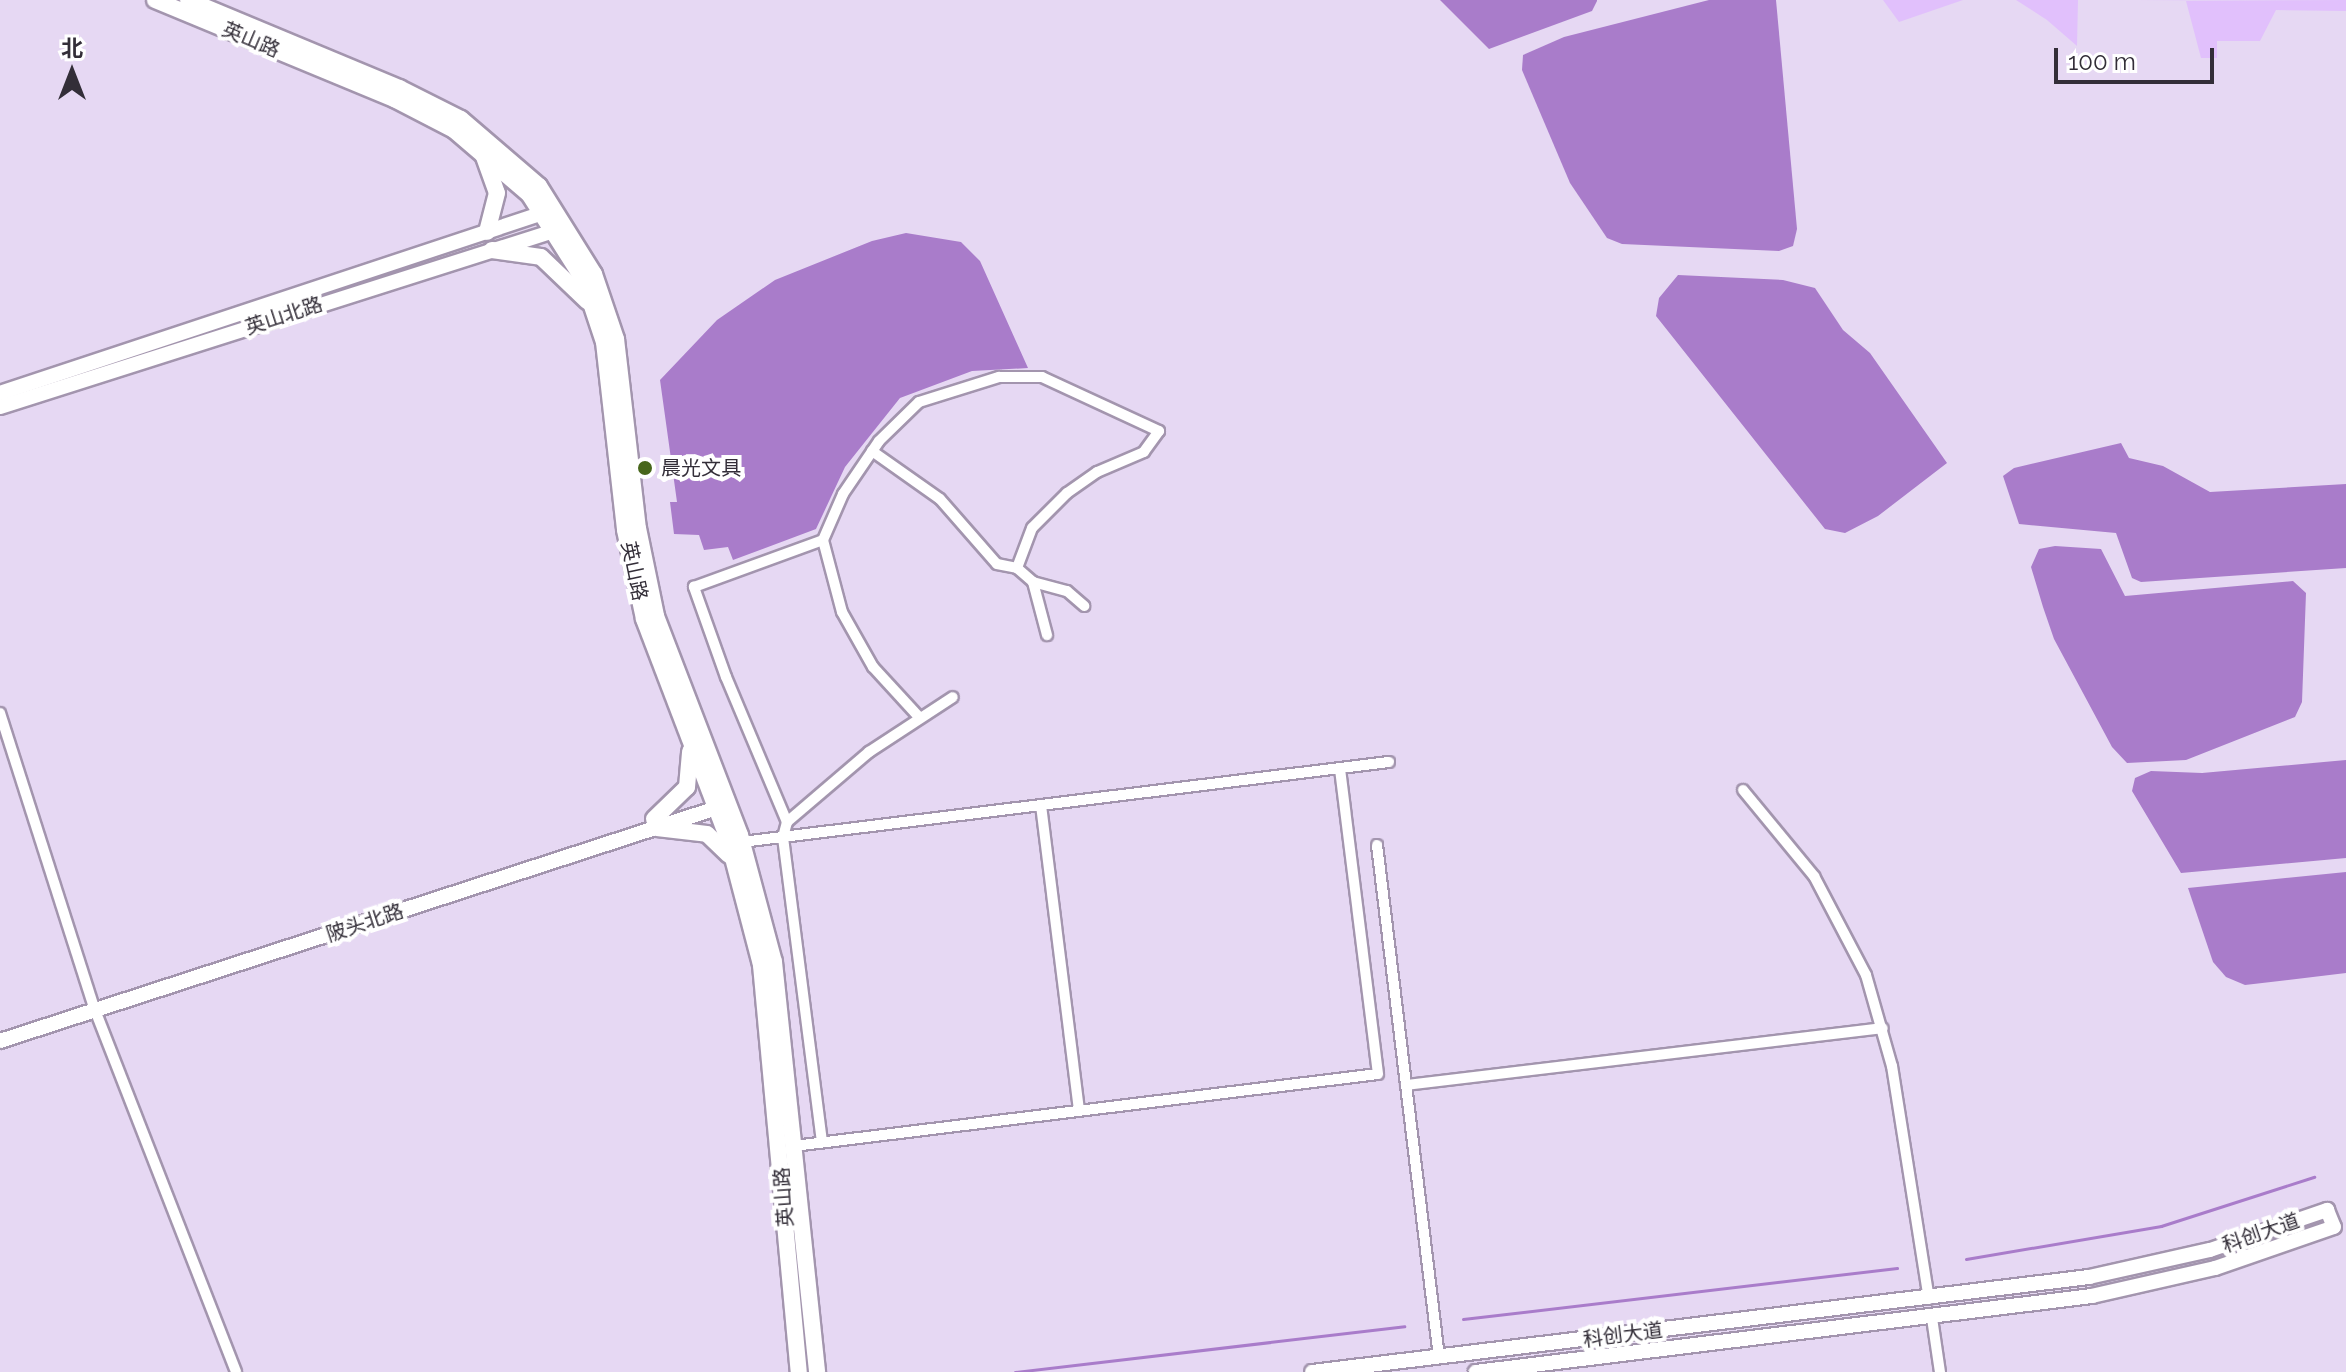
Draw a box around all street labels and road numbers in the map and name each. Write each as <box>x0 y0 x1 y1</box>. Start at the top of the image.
street label: 英山路 <box>219 17 283 63</box>
street label: 英山北路 <box>242 292 326 340</box>
street label: 英山路 <box>616 539 652 603</box>
street label: 陂头北路 <box>323 899 407 947</box>
street label: 英山路 <box>770 1166 798 1228</box>
street label: 科创大道 <box>2219 1209 2303 1257</box>
street label: 科创大道 <box>1582 1318 1664 1352</box>

